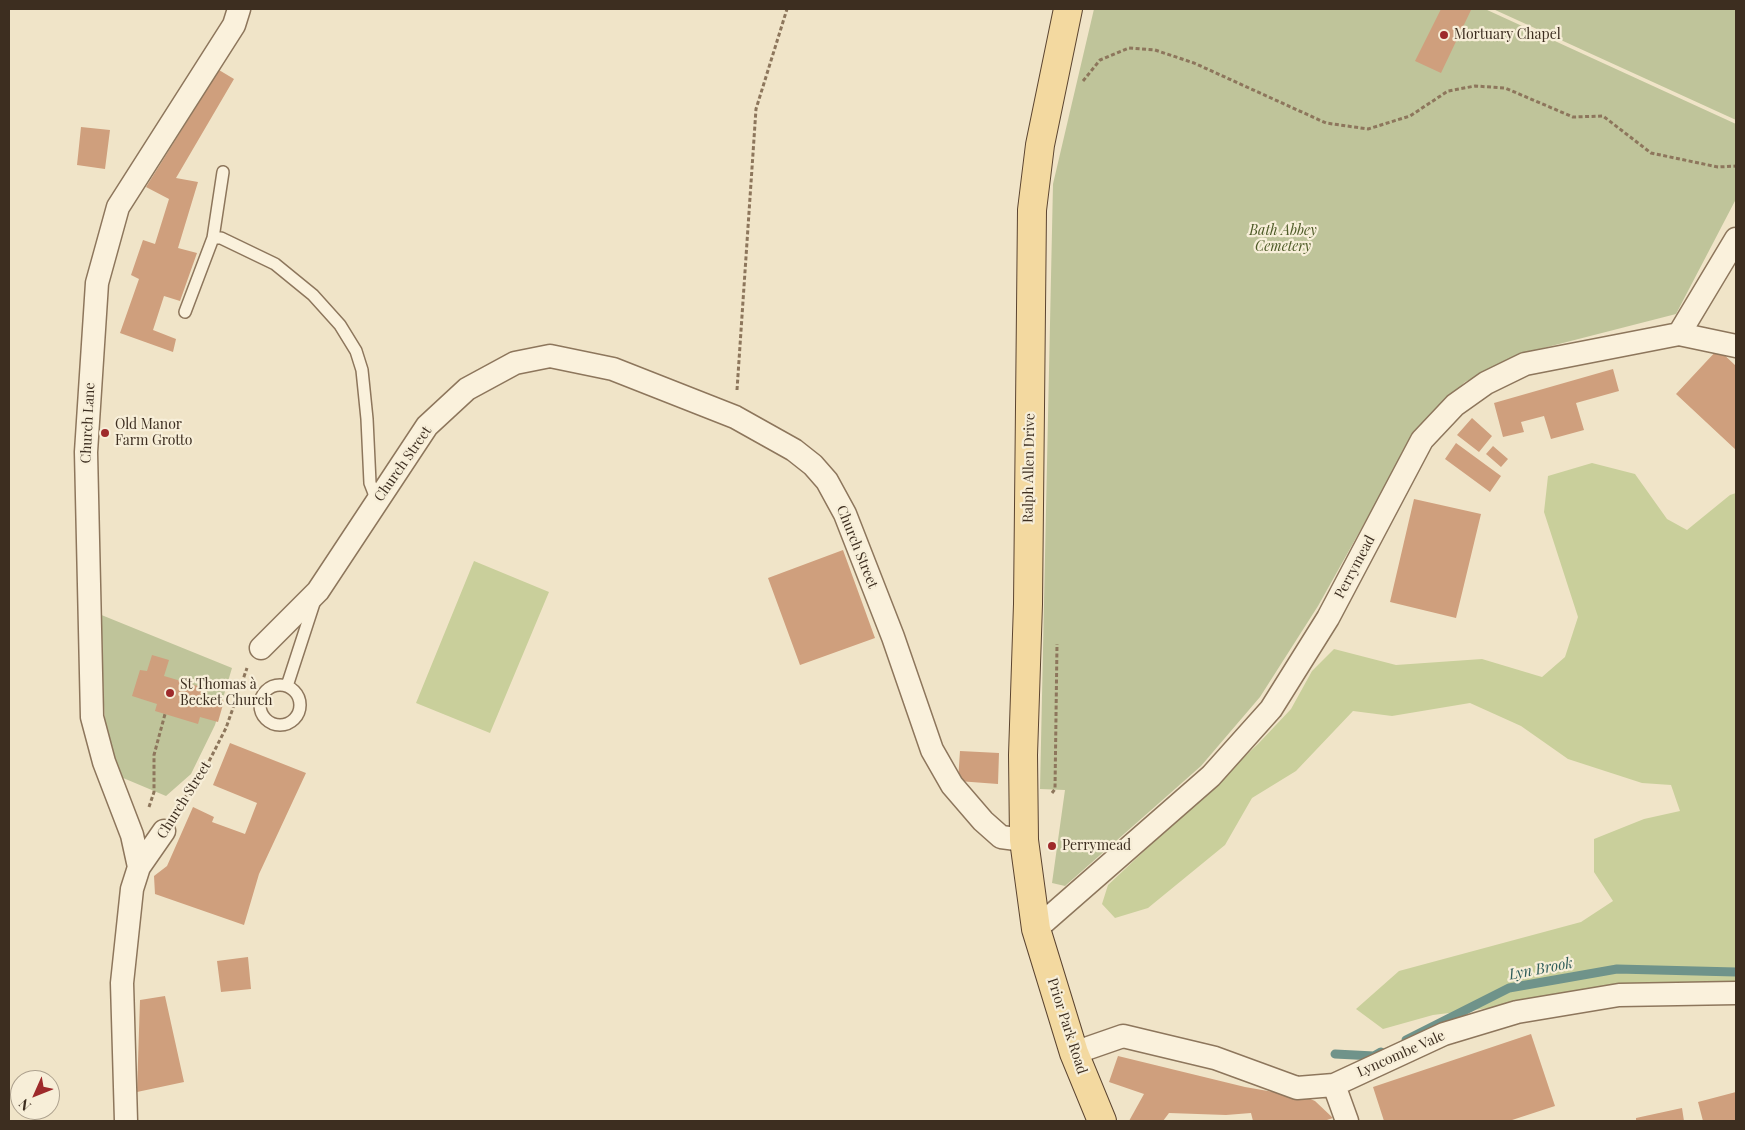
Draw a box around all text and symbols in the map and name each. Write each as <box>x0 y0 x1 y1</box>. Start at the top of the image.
place label: Mortuary Chapel <box>1454 27 1561 43</box>
marker: Mortuary Chapel <box>1438 29 1450 41</box>
park label: Bath Abbey Cemetery <box>1249 223 1317 256</box>
street label: Church Lane <box>77 382 99 464</box>
street label: Ralph Allen Drive <box>1020 413 1038 523</box>
place label: Old Manor Farm Grotto <box>115 417 192 450</box>
street label: Church Street <box>371 423 435 505</box>
marker: Old Manor Farm Grotto <box>99 427 111 439</box>
street label: Church Street <box>833 503 881 591</box>
street label: Perrymead <box>1331 532 1379 602</box>
place label: St Thomas à Becket Church <box>180 677 272 710</box>
marker: St Thomas à Becket Church <box>164 687 176 699</box>
street label: Church Street <box>154 758 214 842</box>
place label: Perrymead <box>1062 838 1131 854</box>
marker: Perrymead <box>1046 840 1058 852</box>
water label: Lyn Brook <box>1507 954 1575 984</box>
street label: Prior Park Road <box>1044 976 1090 1076</box>
street label: Lyncombe Vale <box>1355 1027 1447 1081</box>
north arrow <box>10 1070 60 1120</box>
text: N <box>14 1095 35 1115</box>

